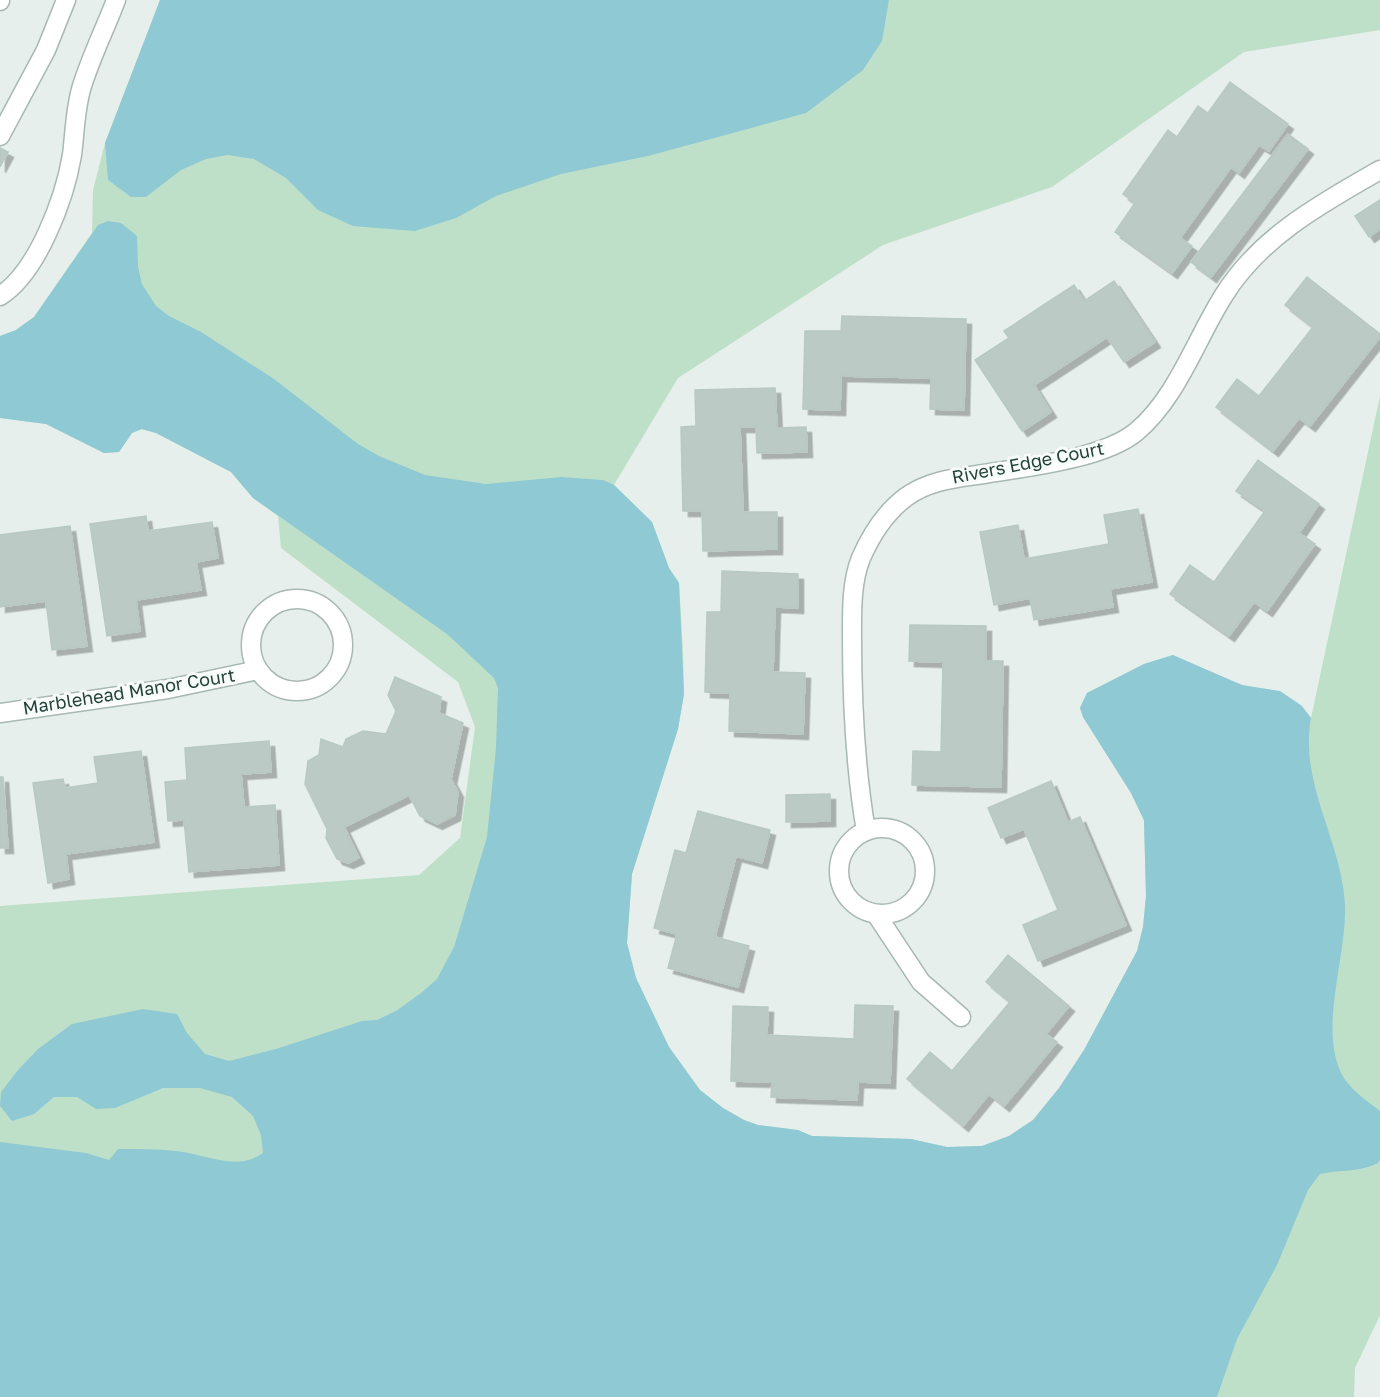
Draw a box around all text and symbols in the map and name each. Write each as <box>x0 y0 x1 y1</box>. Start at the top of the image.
street label: Rivers Edge Court <box>950 436 1106 488</box>
street label: Marblehead Manor Court <box>21 663 237 719</box>

